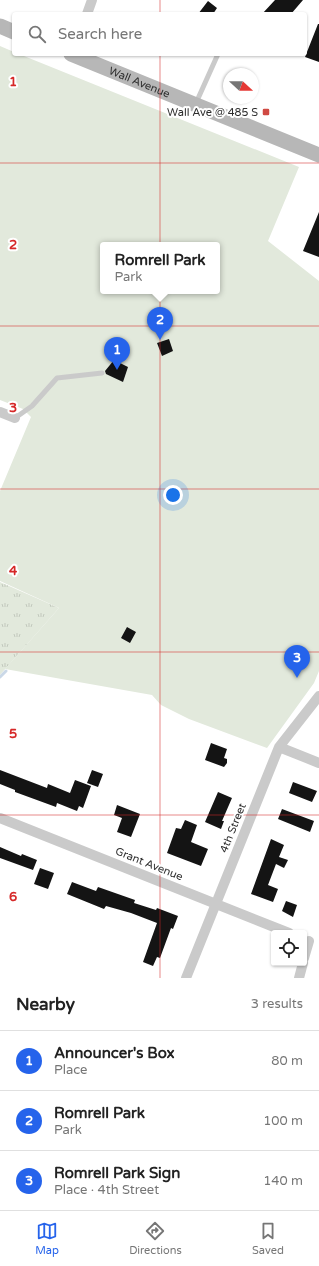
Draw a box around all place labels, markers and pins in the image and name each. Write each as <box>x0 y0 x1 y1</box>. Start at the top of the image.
place label: Wall Ave @ 485 S <box>167 106 258 119</box>
marker: Wall Ave @ 485 S <box>261 107 271 117</box>
pin: 2 <box>147 307 173 340</box>
pin: 1 <box>104 337 130 370</box>
pin: 3 <box>284 645 310 678</box>

